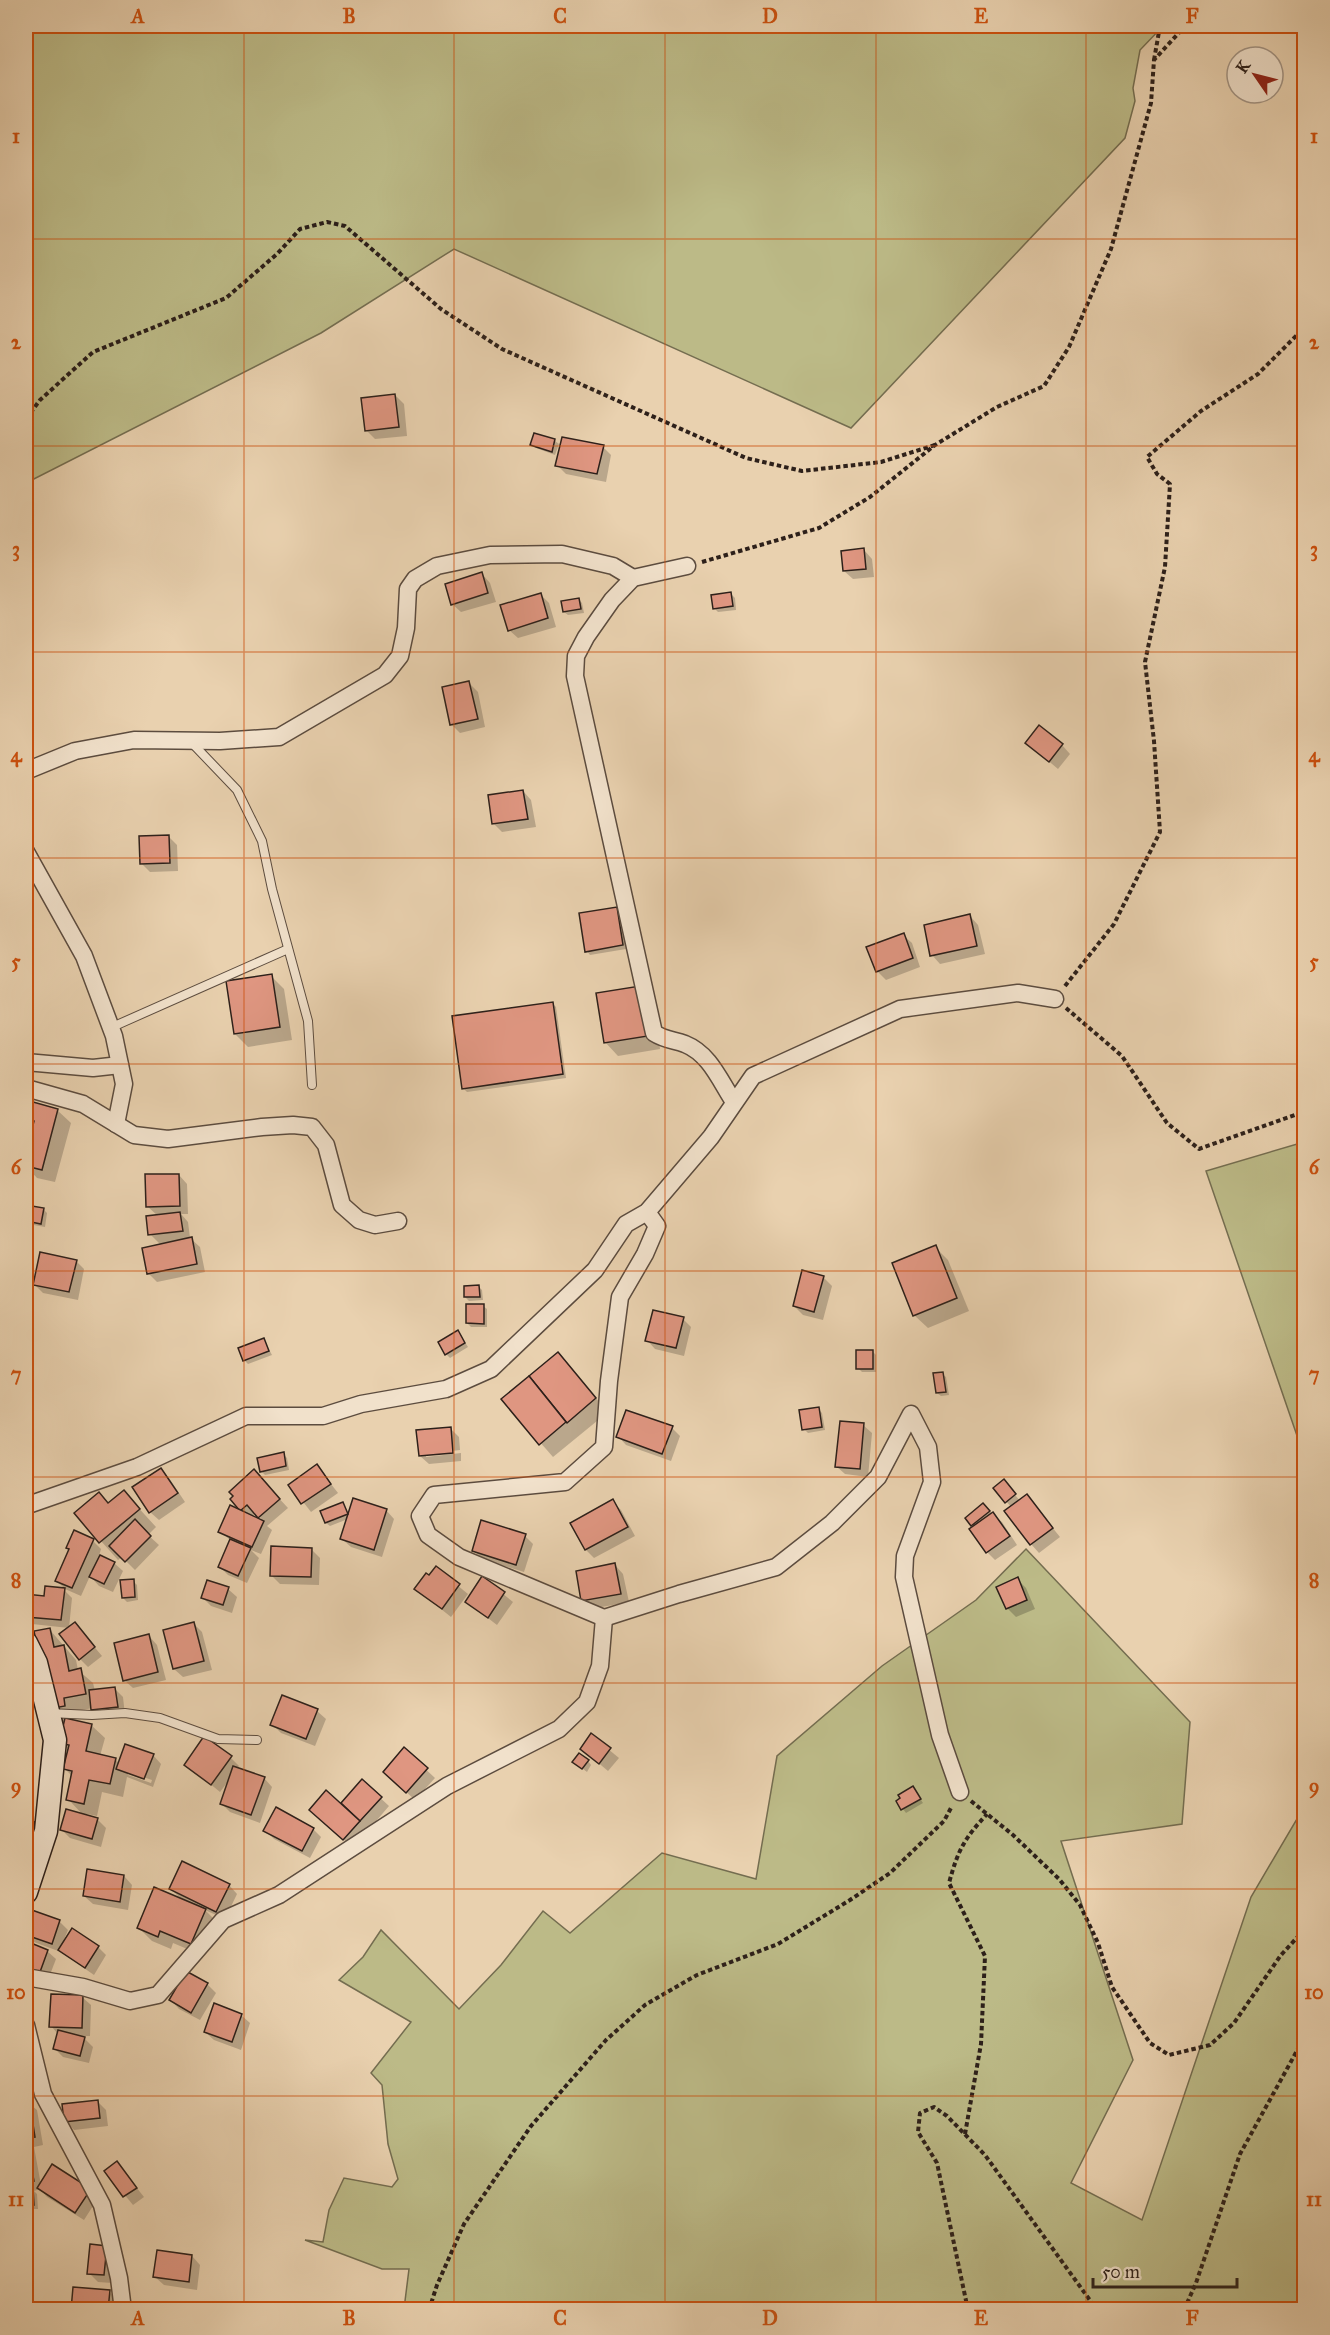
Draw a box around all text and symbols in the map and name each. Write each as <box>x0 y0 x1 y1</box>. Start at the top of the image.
text: A <box>129 4 145 28</box>
text: B <box>342 4 356 28</box>
text: C <box>553 4 567 28</box>
text: D <box>762 4 778 28</box>
text: E <box>974 4 989 28</box>
text: F <box>1185 4 1199 28</box>
north arrow <box>1225 45 1285 105</box>
text: K <box>1232 56 1255 77</box>
text: 1 <box>12 124 20 148</box>
text: 1 <box>1310 124 1318 148</box>
text: 2 <box>11 330 22 354</box>
text: 2 <box>1309 330 1320 354</box>
text: 3 <box>12 537 20 562</box>
text: 3 <box>1310 537 1318 562</box>
text: 4 <box>10 743 22 768</box>
text: 4 <box>1308 743 1320 768</box>
text: 5 <box>11 949 21 973</box>
text: 5 <box>1309 949 1319 973</box>
text: 6 <box>11 1155 23 1179</box>
text: 6 <box>1309 1155 1321 1179</box>
text: 7 <box>11 1362 22 1386</box>
text: 7 <box>1309 1362 1320 1386</box>
text: 8 <box>11 1568 21 1592</box>
text: 8 <box>1309 1568 1319 1592</box>
text: 9 <box>11 1774 21 1799</box>
text: 9 <box>1309 1774 1319 1799</box>
text: 10 <box>6 1980 26 2004</box>
text: 10 <box>1304 1980 1324 2004</box>
text: 11 <box>8 2187 24 2211</box>
text: 11 <box>1306 2187 1322 2211</box>
scale bar <box>1093 2251 1237 2289</box>
text: 50 m <box>1102 2261 1140 2283</box>
text: A <box>129 2306 145 2330</box>
text: B <box>342 2306 356 2330</box>
text: C <box>553 2306 567 2330</box>
text: D <box>762 2306 778 2330</box>
text: E <box>974 2306 989 2330</box>
text: F <box>1185 2306 1199 2330</box>

